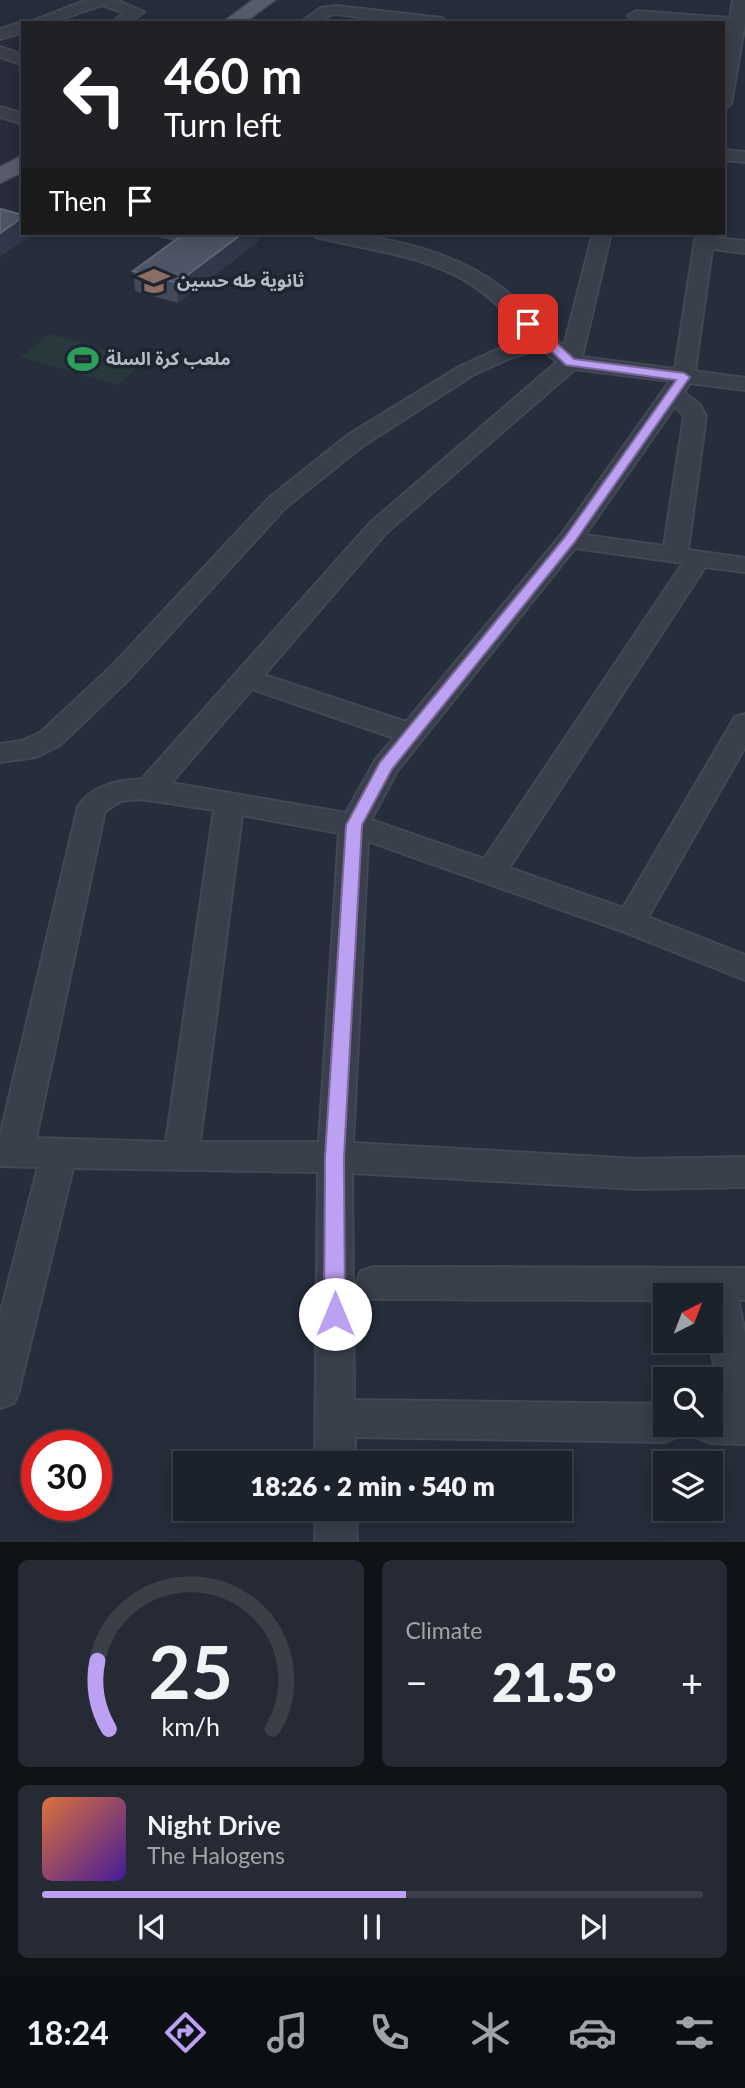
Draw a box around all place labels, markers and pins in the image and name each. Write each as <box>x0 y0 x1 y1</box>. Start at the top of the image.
school or university icon: ثانوية طه حسين <box>137 264 171 298</box>
place label: ثانوية طه حسين <box>177 269 305 291</box>
pin <box>498 294 558 354</box>
sports icon: ملعب كرة السلة <box>66 342 100 376</box>
place label: ملعب كرة السلة <box>106 347 231 370</box>

